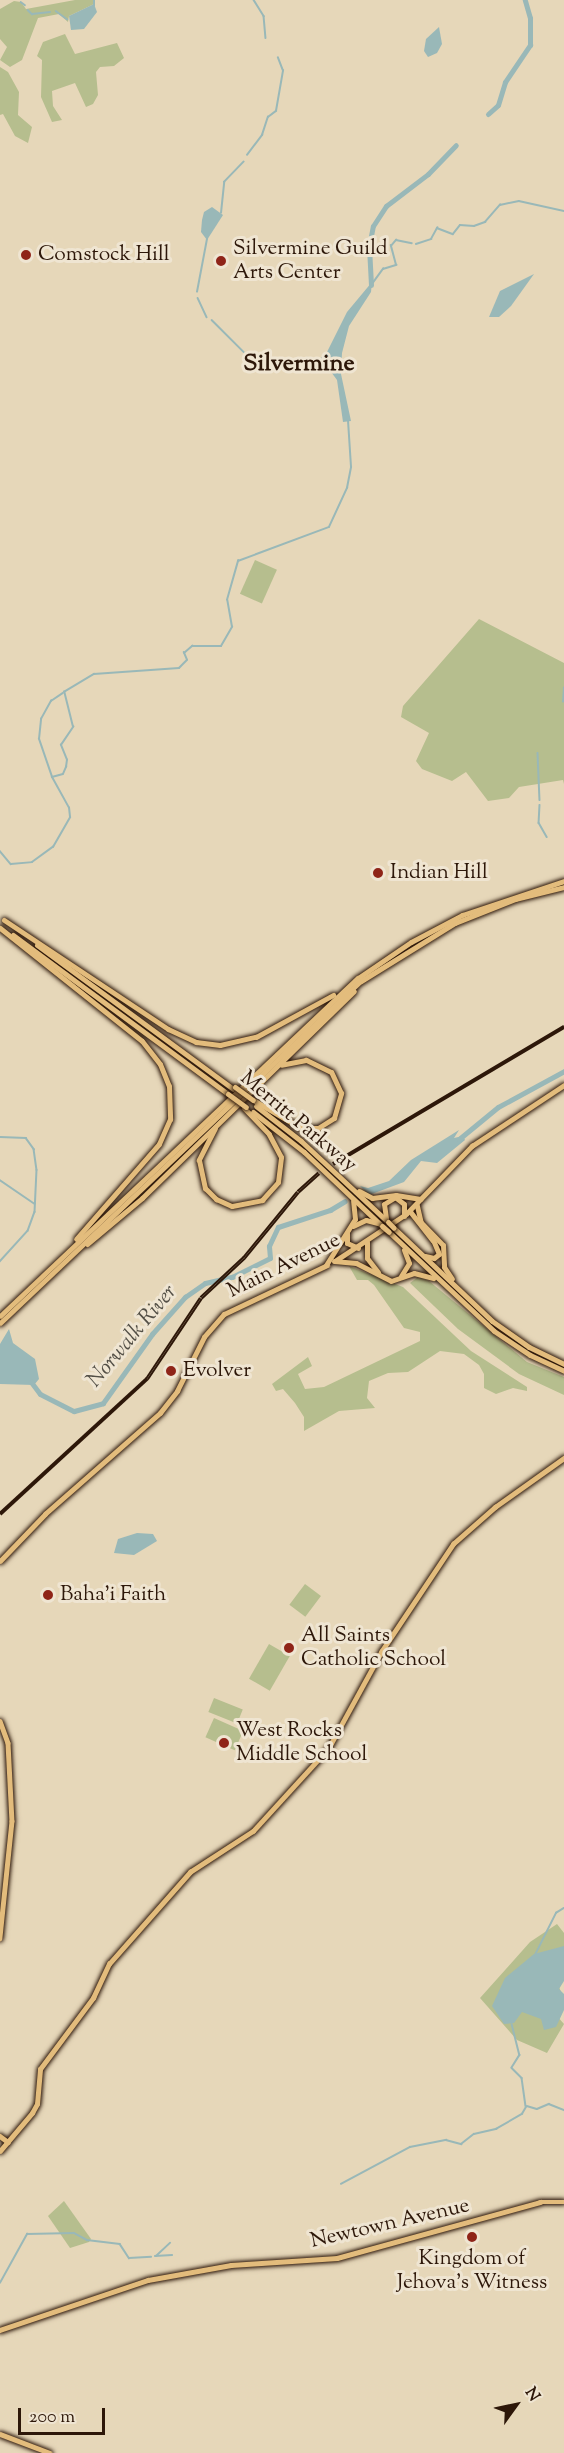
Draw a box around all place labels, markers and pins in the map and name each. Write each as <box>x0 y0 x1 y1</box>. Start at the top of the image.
place label: Silvermine Guild Arts Center <box>233 236 388 286</box>
place label: Comstock Hill <box>38 242 170 268</box>
marker: Comstock Hill <box>19 248 33 262</box>
marker: Silvermine Guild Arts Center <box>214 254 228 268</box>
place label: Indian Hill <box>390 860 488 886</box>
marker: Indian Hill <box>371 866 385 880</box>
place label: Evolver <box>183 1358 251 1384</box>
marker: Evolver <box>164 1364 178 1378</box>
place label: Baha'i Faith <box>60 1582 166 1608</box>
marker: Baha'i Faith <box>41 1588 55 1602</box>
place label: All Saints Catholic School <box>301 1623 446 1673</box>
marker: All Saints Catholic School <box>282 1641 296 1655</box>
place label: West Rocks Middle School <box>236 1718 367 1768</box>
marker: West Rocks Middle School <box>217 1736 231 1750</box>
marker: Kingdom of Jehova's Witness <box>465 2230 479 2244</box>
place label: Kingdom of Jehova's Witness <box>397 2246 547 2296</box>

